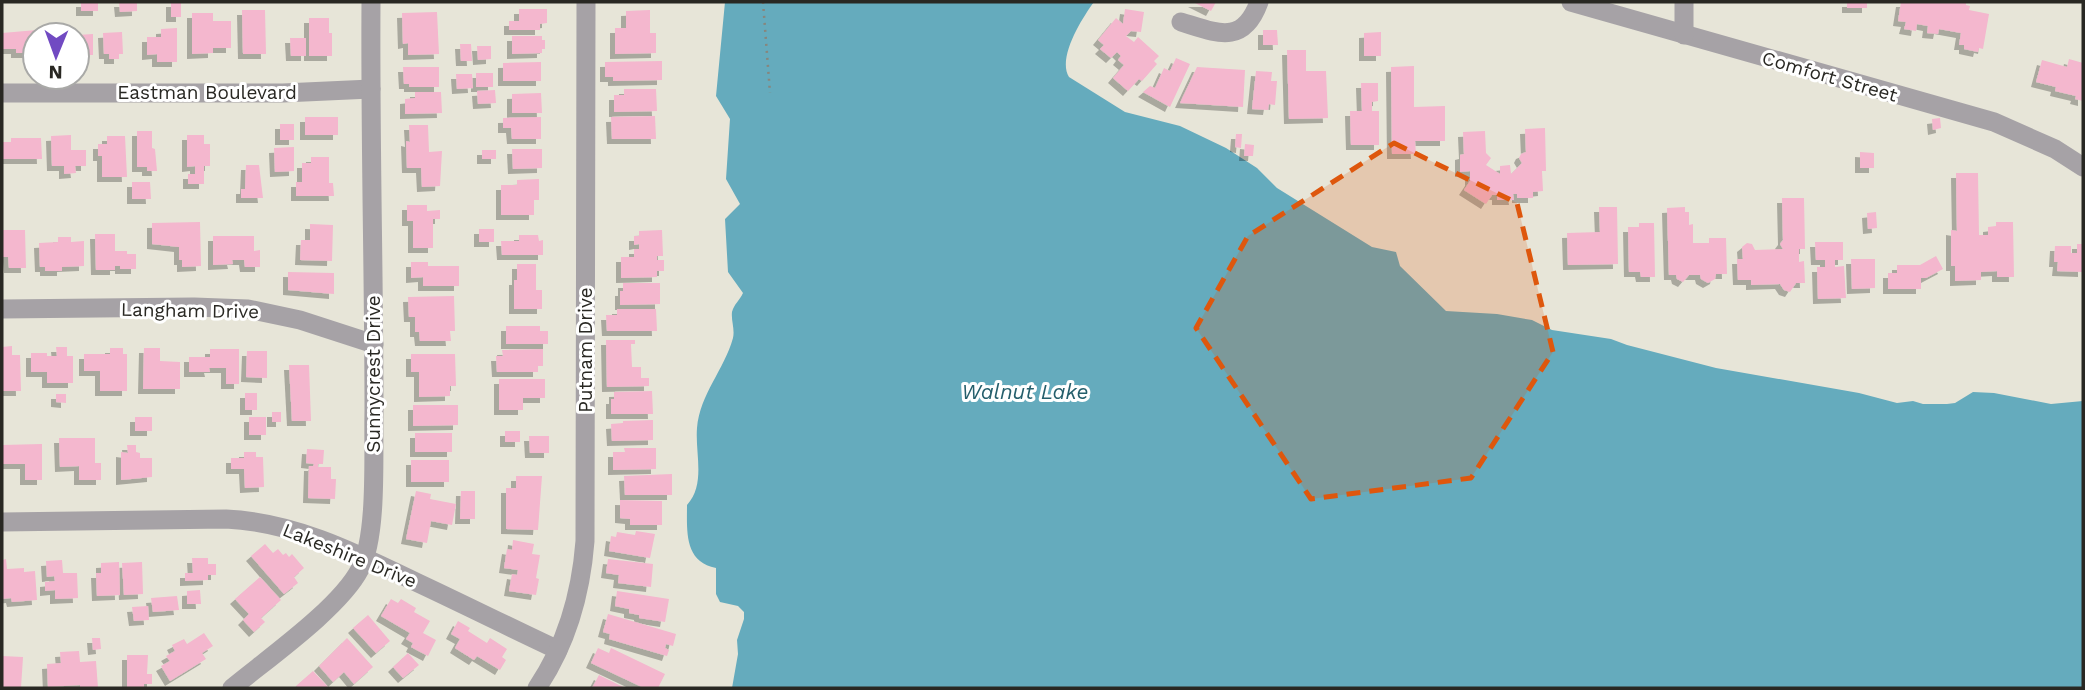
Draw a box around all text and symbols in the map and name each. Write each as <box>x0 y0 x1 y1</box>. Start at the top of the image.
north arrow <box>21 21 91 91</box>
street label: Comfort Street <box>1759 46 1900 107</box>
text: N <box>48 61 63 84</box>
street label: Eastman Boulevard <box>117 81 297 104</box>
street label: Putnam Drive <box>574 287 597 413</box>
street label: Sunnycrest Drive <box>362 295 385 453</box>
street label: Langham Drive <box>121 298 259 323</box>
water label: Walnut Lake <box>962 379 1088 404</box>
street label: Lakeshire Drive <box>279 518 420 593</box>

